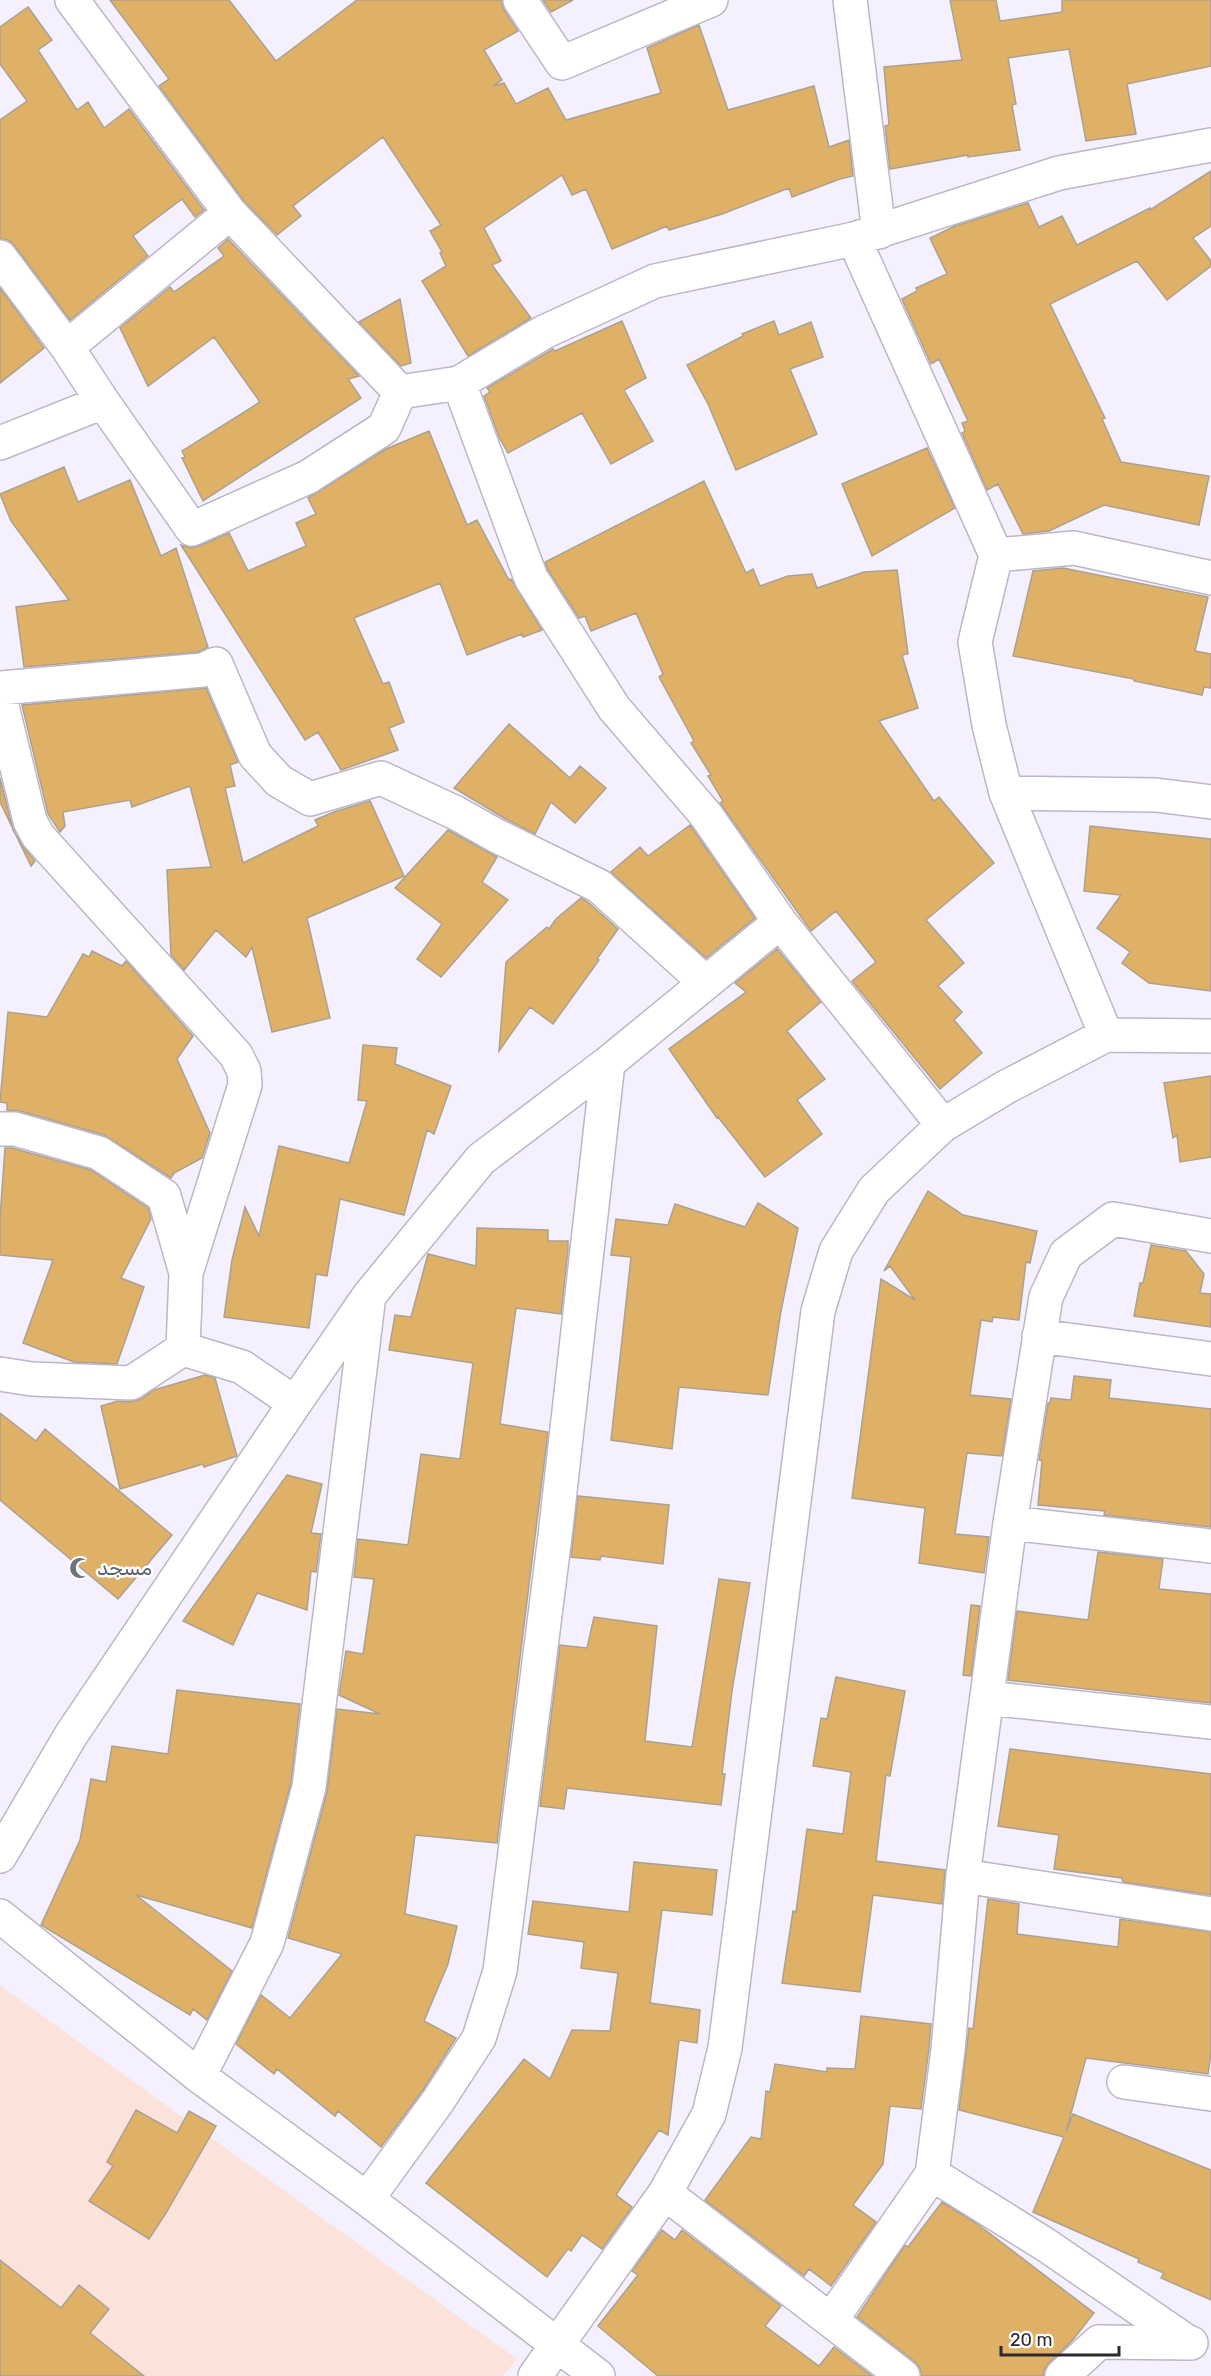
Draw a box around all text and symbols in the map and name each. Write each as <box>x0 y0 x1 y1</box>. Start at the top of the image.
mosque icon: مسجد <box>68 1556 92 1580</box>
place label: مسجد <box>97 1556 152 1580</box>
scale bar <box>1001 2319 1120 2357</box>
text: 20 m <box>1010 2329 1052 2351</box>

